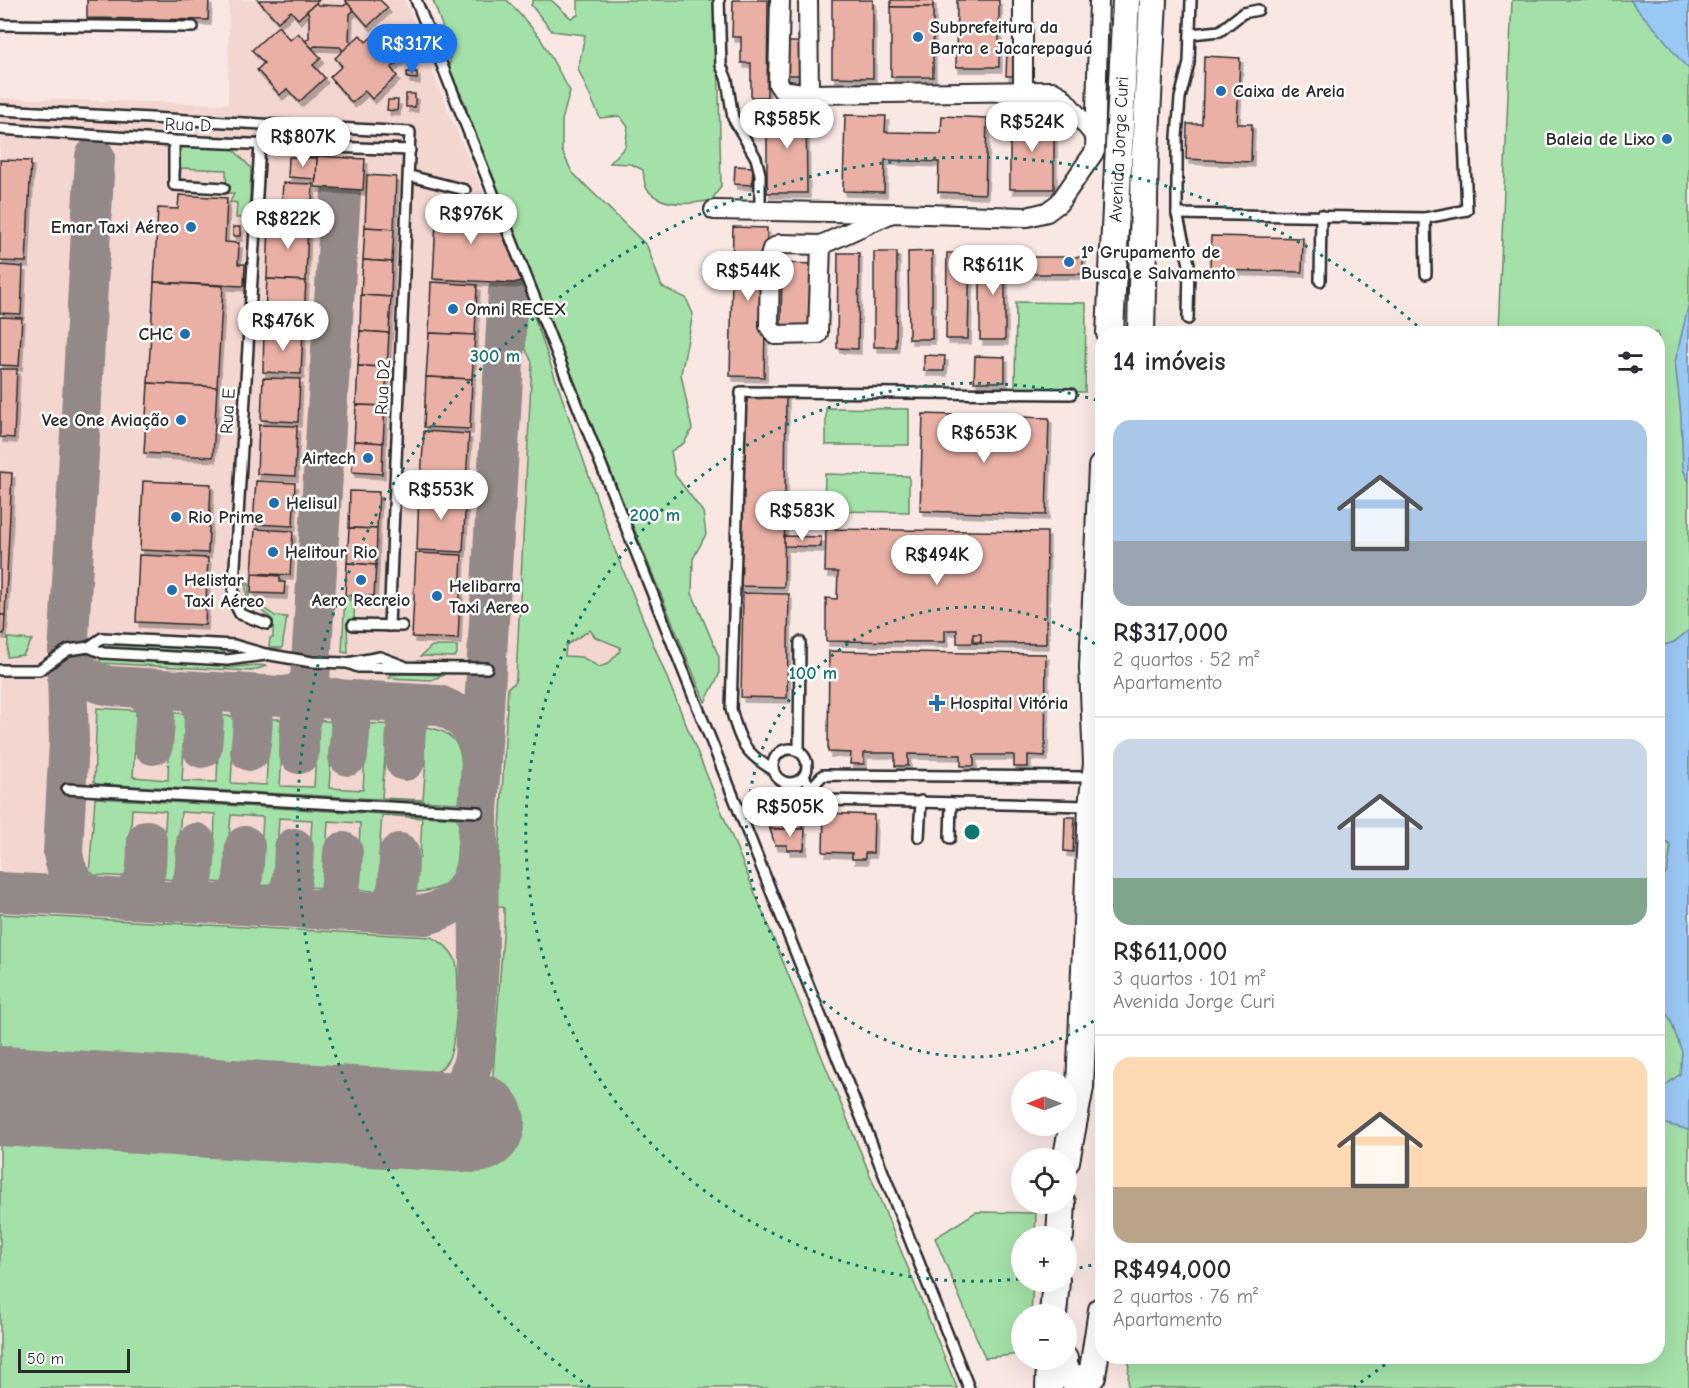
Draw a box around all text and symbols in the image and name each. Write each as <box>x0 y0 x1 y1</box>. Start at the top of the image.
place label: Subprefeitura da Barra e Jacarepaguá <box>930 17 1093 59</box>
pin: R$317K <box>363 24 461 75</box>
marker: Subprefeitura da Barra e Jacarepaguá <box>911 30 925 44</box>
text: R$317K <box>381 32 443 55</box>
street label: Avenida Jorge Curi <box>1105 76 1133 223</box>
place label: Caixa de Areia <box>1233 81 1345 102</box>
marker: Caixa de Areia <box>1214 84 1228 98</box>
pin: R$585K <box>738 99 836 150</box>
pin: R$524K <box>983 102 1081 153</box>
text: R$585K <box>754 107 820 130</box>
text: R$524K <box>1000 110 1064 133</box>
street label: Rua D <box>164 114 212 136</box>
pin: R$807K <box>254 117 352 168</box>
text: R$807K <box>270 125 336 148</box>
place label: Baleia de Lixo <box>1546 129 1655 150</box>
marker: Baleia de Lixo <box>1660 132 1674 146</box>
pin: R$976K <box>422 194 520 245</box>
pin: R$822K <box>239 199 337 250</box>
text: R$976K <box>439 202 503 225</box>
text: R$822K <box>255 207 321 230</box>
place label: Emar Taxi Aéreo <box>51 217 179 238</box>
marker: Emar Taxi Aéreo <box>184 220 198 234</box>
place label: 1º Grupamento de Busca e Salvamento <box>1081 242 1236 284</box>
pin: R$611K <box>944 245 1042 296</box>
pin: R$544K <box>699 251 797 302</box>
text: R$611K <box>962 253 1024 276</box>
marker: 1º Grupamento de Busca e Salvamento <box>1062 255 1076 269</box>
text: R$544K <box>716 259 780 282</box>
place label: Omni RECEX <box>465 299 567 320</box>
pin: R$476K <box>234 301 332 352</box>
marker: Omni RECEX <box>446 302 460 316</box>
text: R$476K <box>252 309 314 332</box>
place label: CHC <box>139 324 173 345</box>
marker: CHC <box>178 327 192 341</box>
text: 300 m <box>470 346 520 367</box>
icon: filters <box>1614 346 1647 379</box>
text: 14 imóveis <box>1113 347 1225 377</box>
street label: Rua D2 <box>371 359 395 415</box>
street label: Rua E <box>216 387 240 435</box>
place label: Vee One Aviação <box>42 410 169 431</box>
marker: Vee One Aviação <box>174 413 188 427</box>
pin: R$653K <box>935 413 1033 464</box>
text: R$653K <box>951 421 1017 444</box>
place label: Airtech <box>302 448 356 469</box>
marker: Airtech <box>361 451 375 465</box>
icon: home <box>1326 459 1434 567</box>
pin: R$553K <box>392 470 490 521</box>
text: R$553K <box>408 478 474 501</box>
pin: R$583K <box>753 491 851 542</box>
place label: Helisul <box>286 493 338 514</box>
marker: Helisul <box>267 496 281 510</box>
text: R$583K <box>769 499 835 522</box>
text: 200 m <box>630 505 680 526</box>
place label: Rio Prime <box>188 507 263 528</box>
marker: Rio Prime <box>169 510 183 524</box>
pin: R$494K <box>888 535 986 586</box>
place label: Helitour Rio <box>285 542 377 563</box>
text: R$494K <box>905 543 969 566</box>
marker: Helitour Rio <box>266 545 280 559</box>
place label: Helistar Taxi Aéreo <box>184 570 264 612</box>
marker: Aero Recreio <box>354 573 368 587</box>
place label: Helibarra Taxi Aereo <box>449 576 529 618</box>
marker: Helistar Taxi Aéreo <box>165 583 179 597</box>
marker: Helibarra Taxi Aereo <box>430 589 444 603</box>
place label: Aero Recreio <box>312 590 410 611</box>
text: R$317,000 <box>1113 618 1228 648</box>
text: 2 quartos · 52 m² <box>1113 648 1259 671</box>
text: 100 m <box>789 663 837 684</box>
text: Apartamento <box>1113 671 1222 694</box>
place label: Hospital Vitória <box>950 693 1068 714</box>
marker: Hospital Vitória <box>928 694 946 712</box>
icon: home <box>1326 778 1434 886</box>
pin: R$505K <box>741 787 839 838</box>
text: R$505K <box>756 795 824 818</box>
centre of rings <box>962 822 982 842</box>
text: R$611,000 <box>1113 937 1227 967</box>
text: 3 quartos · 101 m² <box>1113 967 1266 990</box>
text: Avenida Jorge Curi <box>1113 990 1275 1013</box>
north arrow <box>1011 1070 1077 1136</box>
map controls <box>1011 1070 1077 1370</box>
icon: home <box>1326 1096 1434 1204</box>
button: locate <box>1011 1148 1077 1214</box>
button: + <box>1011 1226 1077 1292</box>
text: R$494,000 <box>1113 1255 1231 1285</box>
text: 2 quartos · 76 m² <box>1113 1285 1258 1308</box>
button: − <box>1011 1304 1077 1370</box>
text: Apartamento <box>1113 1308 1222 1331</box>
scale bar <box>18 1346 130 1374</box>
text: 50 m <box>27 1350 64 1368</box>

